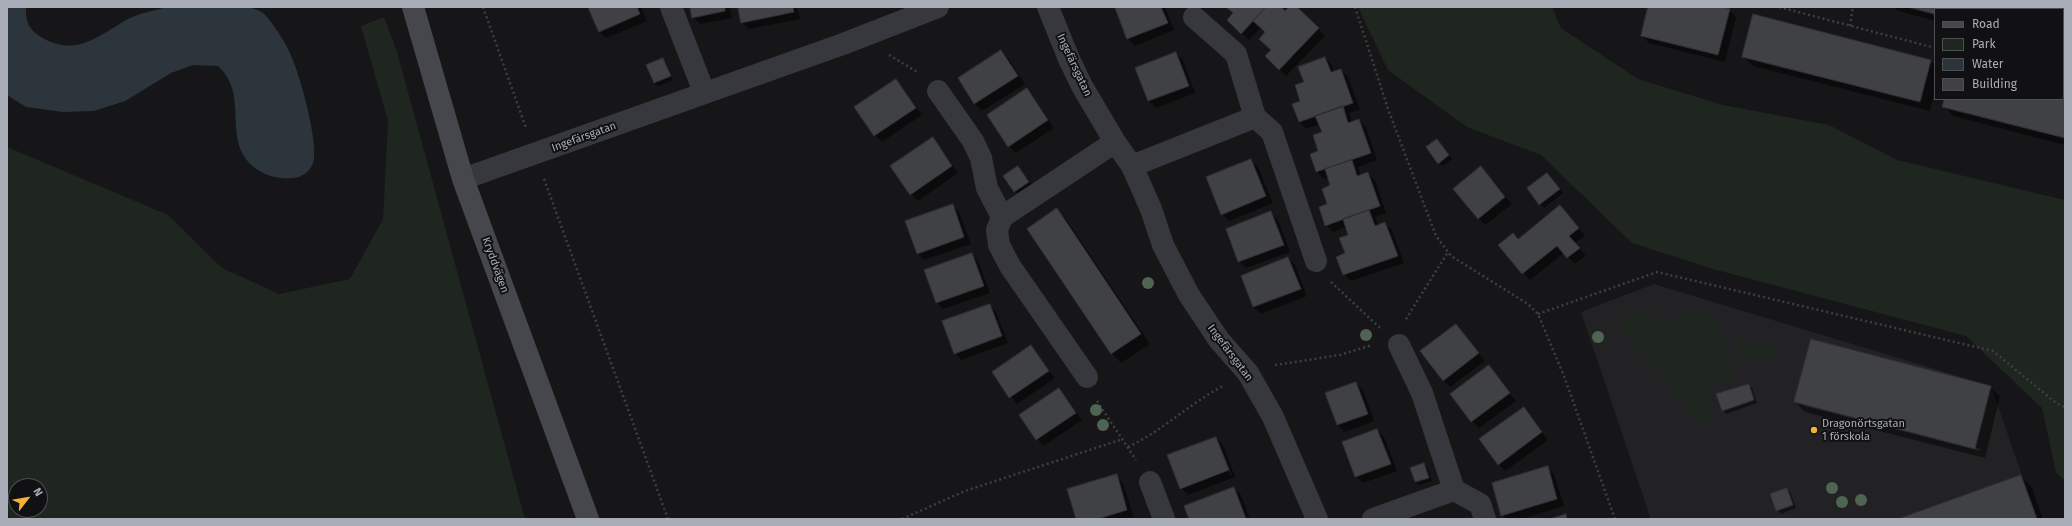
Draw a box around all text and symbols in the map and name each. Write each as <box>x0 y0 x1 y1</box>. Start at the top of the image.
legend <box>1934 8 2064 100</box>
text: Road <box>1972 17 2000 31</box>
street label: Ingefärsgatan <box>1054 32 1094 98</box>
text: Park <box>1972 37 1996 51</box>
text: Water <box>1972 57 2003 71</box>
text: Building <box>1972 77 2017 91</box>
street label: Ingefärsgatan <box>550 119 618 155</box>
street label: Kryddvägen <box>479 235 511 295</box>
street label: Ingefärsgatan <box>1204 322 1256 384</box>
place label: Dragonörtsgatan 1 förskola <box>1822 417 1905 443</box>
marker: Dragonörtsgatan 1 förskola <box>1809 425 1819 435</box>
north arrow <box>8 478 48 518</box>
text: N <box>30 486 45 499</box>

